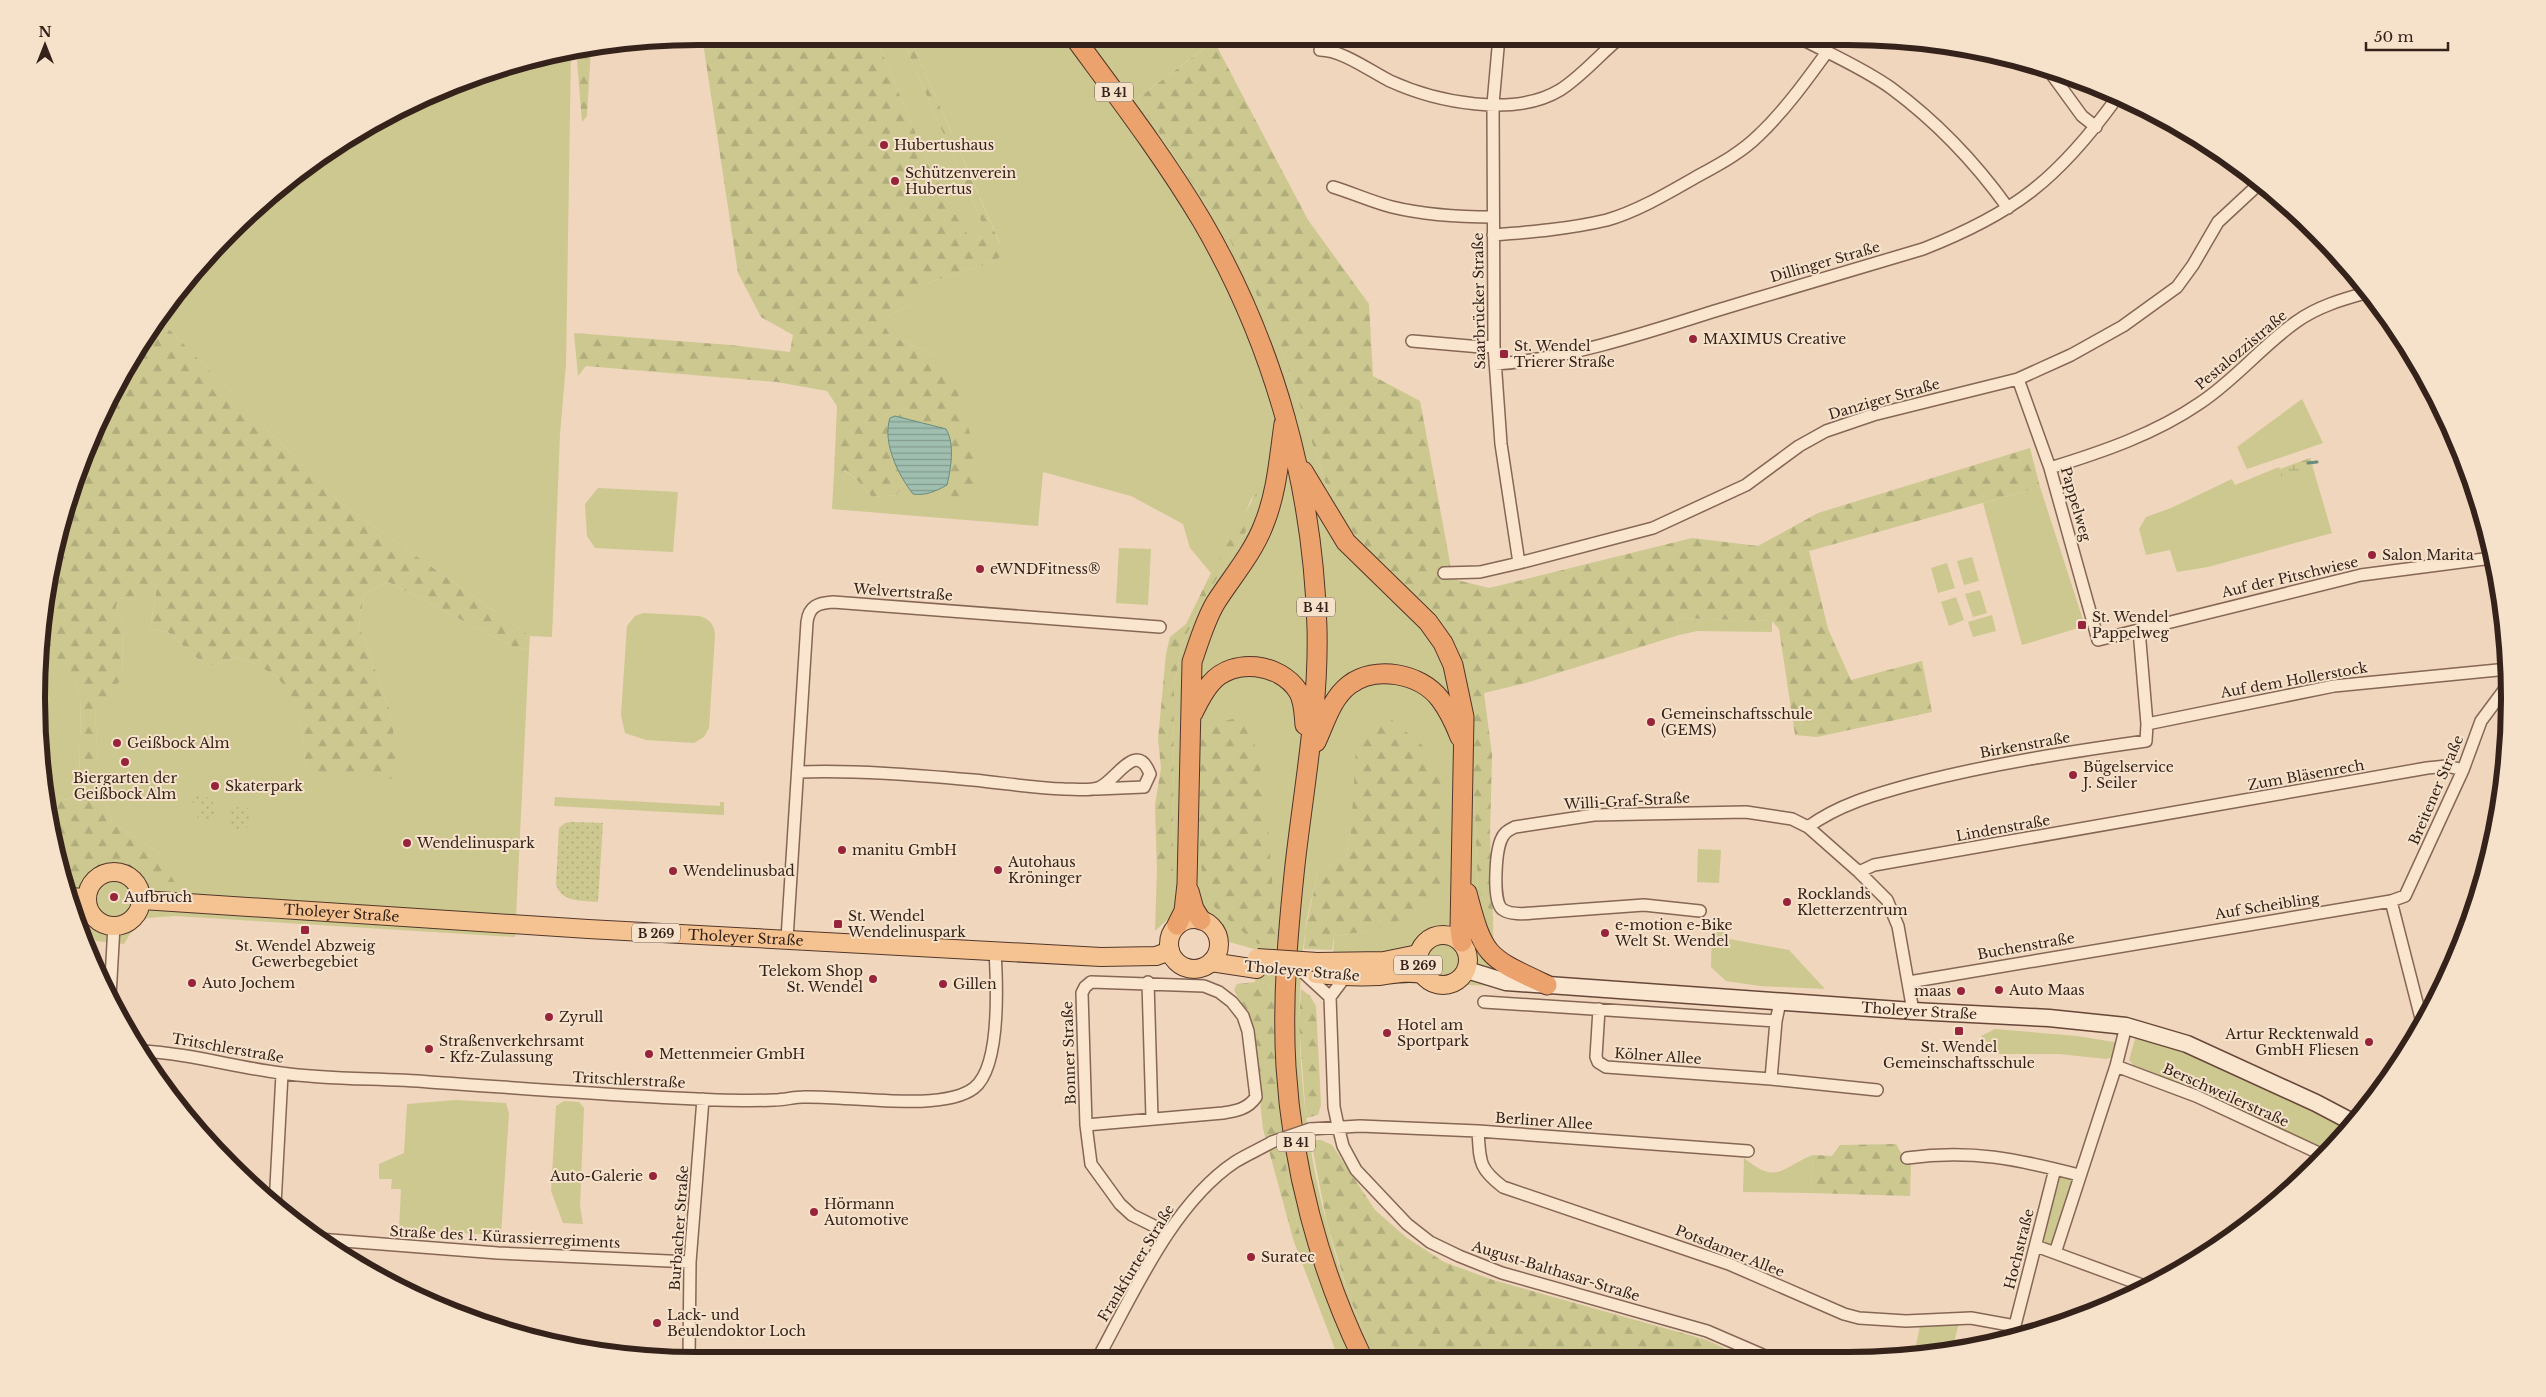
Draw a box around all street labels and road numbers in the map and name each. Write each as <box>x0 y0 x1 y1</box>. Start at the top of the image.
road number: B 41 <box>1095 82 1133 101</box>
street label: Saarbrücker Straße <box>1469 233 1489 369</box>
street label: Dillinger Straße <box>1768 238 1882 286</box>
street label: Pestalozzistraße <box>2191 306 2291 394</box>
street label: Danziger Straße <box>1826 374 1942 424</box>
street label: Pappelweg <box>2057 465 2095 544</box>
street label: Auf der Pitschwiese <box>2219 553 2360 602</box>
street label: Welvertstraße <box>852 579 953 604</box>
road number: B 41 <box>1297 598 1335 616</box>
street label: Auf dem Hollerstock <box>2218 658 2369 702</box>
street label: Birkenstraße <box>1978 728 2072 762</box>
street label: Breitener Straße <box>2405 732 2467 848</box>
street label: Zum Bläsenrech <box>2246 756 2366 794</box>
street label: Willi-Graf-Straße <box>1562 789 1691 813</box>
street label: Lindenstraße <box>1954 811 2052 845</box>
street label: Auf Scheibling <box>2213 889 2321 923</box>
street label: Tholeyer Straße <box>283 900 400 926</box>
road number: B 269 <box>632 924 680 942</box>
street label: Tholeyer Straße <box>688 925 804 950</box>
street label: Buchenstraße <box>1976 929 2076 963</box>
road number: B 269 <box>1394 956 1442 974</box>
street label: Tholeyer Straße <box>1244 957 1360 985</box>
street label: Tholeyer Straße <box>1861 998 1977 1023</box>
street label: Bonner Straße <box>1058 1001 1080 1105</box>
street label: Tritschlerstraße <box>171 1029 285 1067</box>
street label: Kölner Allee <box>1614 1044 1702 1068</box>
street label: Berschweilerstraße <box>2160 1059 2292 1131</box>
street label: Tritschlerstraße <box>572 1068 686 1092</box>
street label: Berliner Allee <box>1494 1109 1594 1133</box>
road number: B 41 <box>1277 1132 1315 1152</box>
street label: Burbacher Straße <box>666 1165 692 1291</box>
street label: Frankfurter Straße <box>1094 1201 1178 1325</box>
street label: Hochstraße <box>2000 1207 2038 1291</box>
street label: Potsdamer Allee <box>1673 1221 1787 1281</box>
street label: Straße des 1. Kürassierregiments <box>389 1222 621 1252</box>
street label: August-Balthasar-Straße <box>1469 1237 1642 1305</box>

